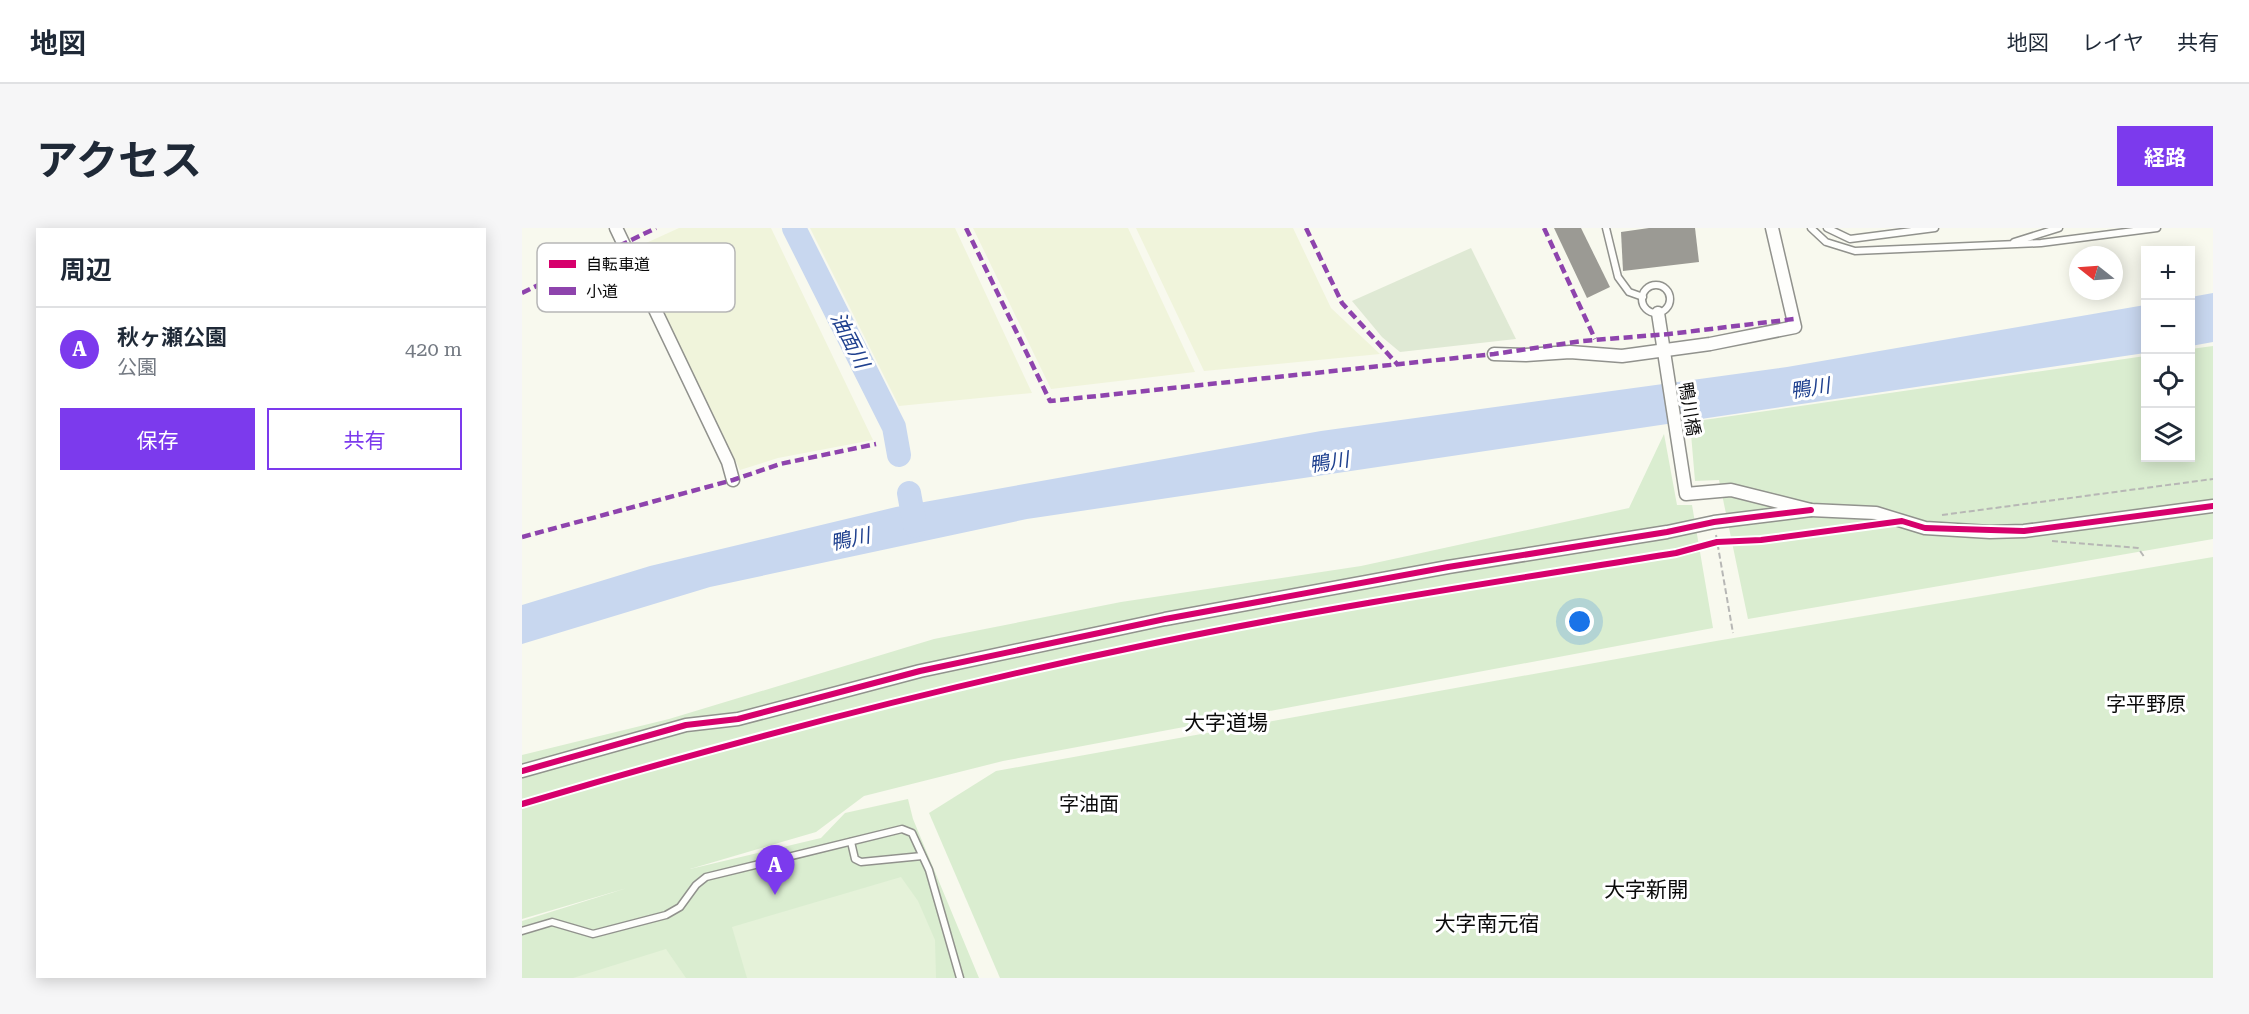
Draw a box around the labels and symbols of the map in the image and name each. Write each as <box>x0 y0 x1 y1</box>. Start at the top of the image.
legend <box>537 243 735 312</box>
north arrow <box>2069 246 2123 300</box>
text: 自転車道 <box>586 255 650 274</box>
text: 小道 <box>586 282 618 301</box>
water label: 油面川 <box>826 308 875 374</box>
water label: 鴨川 <box>1788 373 1834 403</box>
street label: 鴨川橋 <box>1675 381 1705 437</box>
water label: 鴨川 <box>1307 447 1353 477</box>
water label: 鴨川 <box>828 523 874 555</box>
your location <box>1565 607 1594 636</box>
district label: 字平野原 <box>2106 692 2186 716</box>
district label: 大字道場 <box>1184 711 1268 735</box>
district label: 字油面 <box>1059 792 1119 816</box>
pin: A <box>756 846 794 895</box>
district label: 大字新開 <box>1604 878 1688 902</box>
district label: 大字南元宿 <box>1435 912 1540 936</box>

